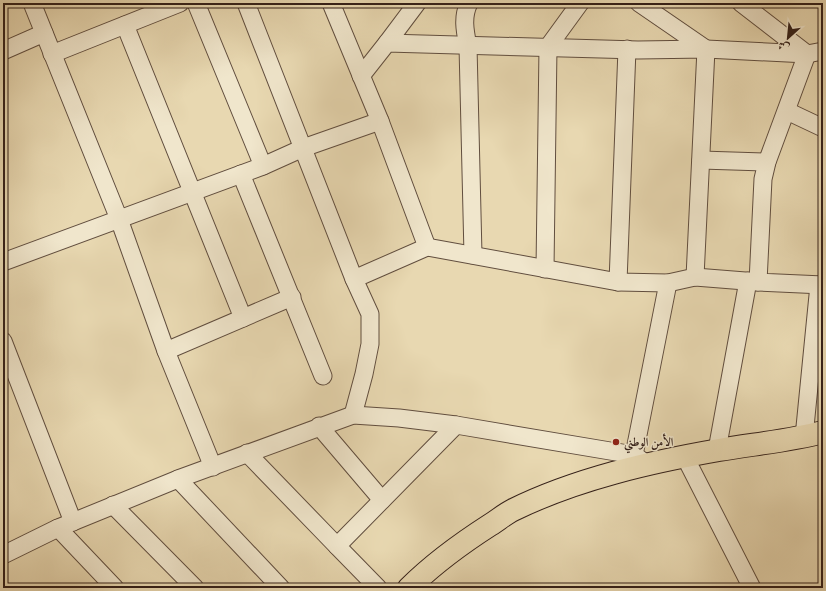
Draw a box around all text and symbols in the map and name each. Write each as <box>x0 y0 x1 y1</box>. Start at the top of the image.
north arrow <box>768 18 808 58</box>
text: ش <box>776 37 792 55</box>
place label: الأمن الوطني <box>624 433 674 454</box>
marker: الأمن الوطني <box>611 437 621 447</box>

